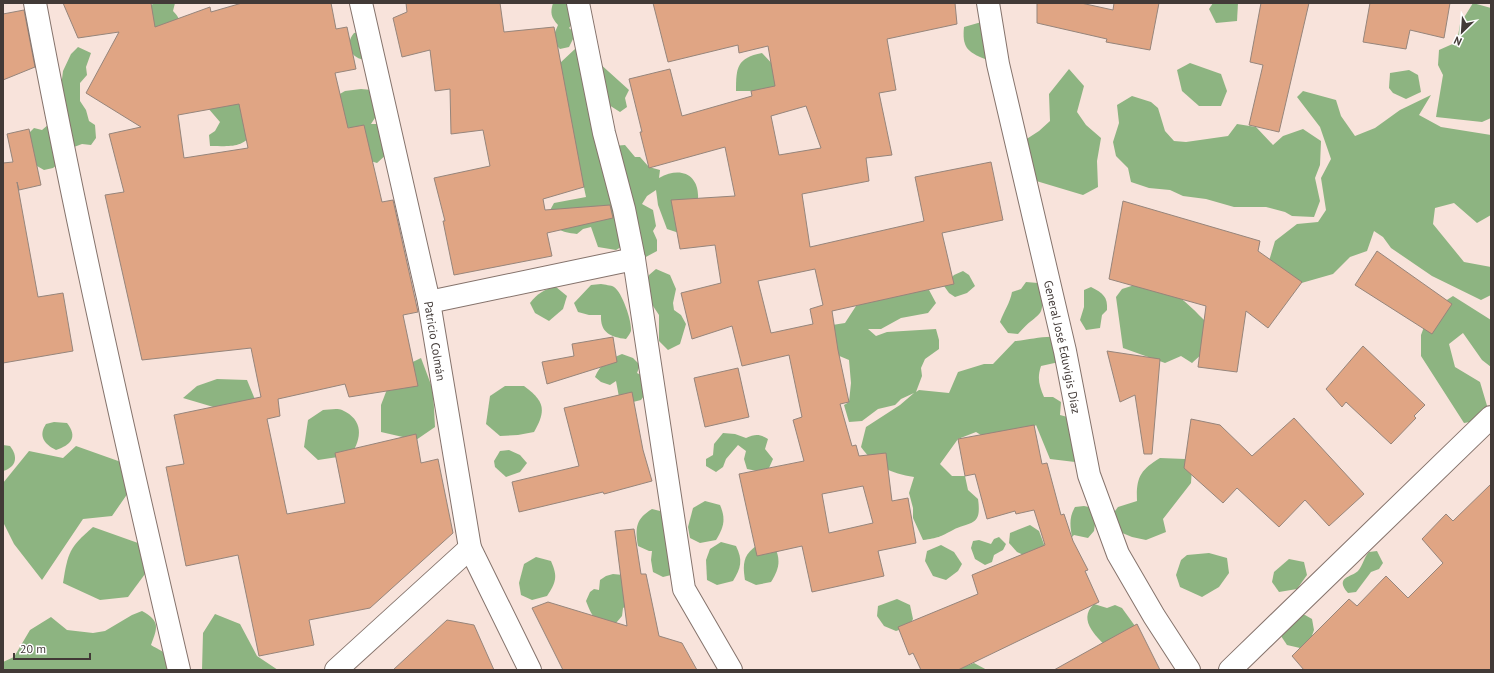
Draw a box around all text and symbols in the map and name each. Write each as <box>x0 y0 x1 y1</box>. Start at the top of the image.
north arrow <box>1442 12 1482 52</box>
text: N <box>1452 33 1464 49</box>
street label: General José Eduvigis Díaz <box>1041 279 1084 415</box>
street label: Patricio Colmán <box>421 300 449 382</box>
scale bar <box>14 635 90 661</box>
text: 20 m <box>20 641 46 656</box>

